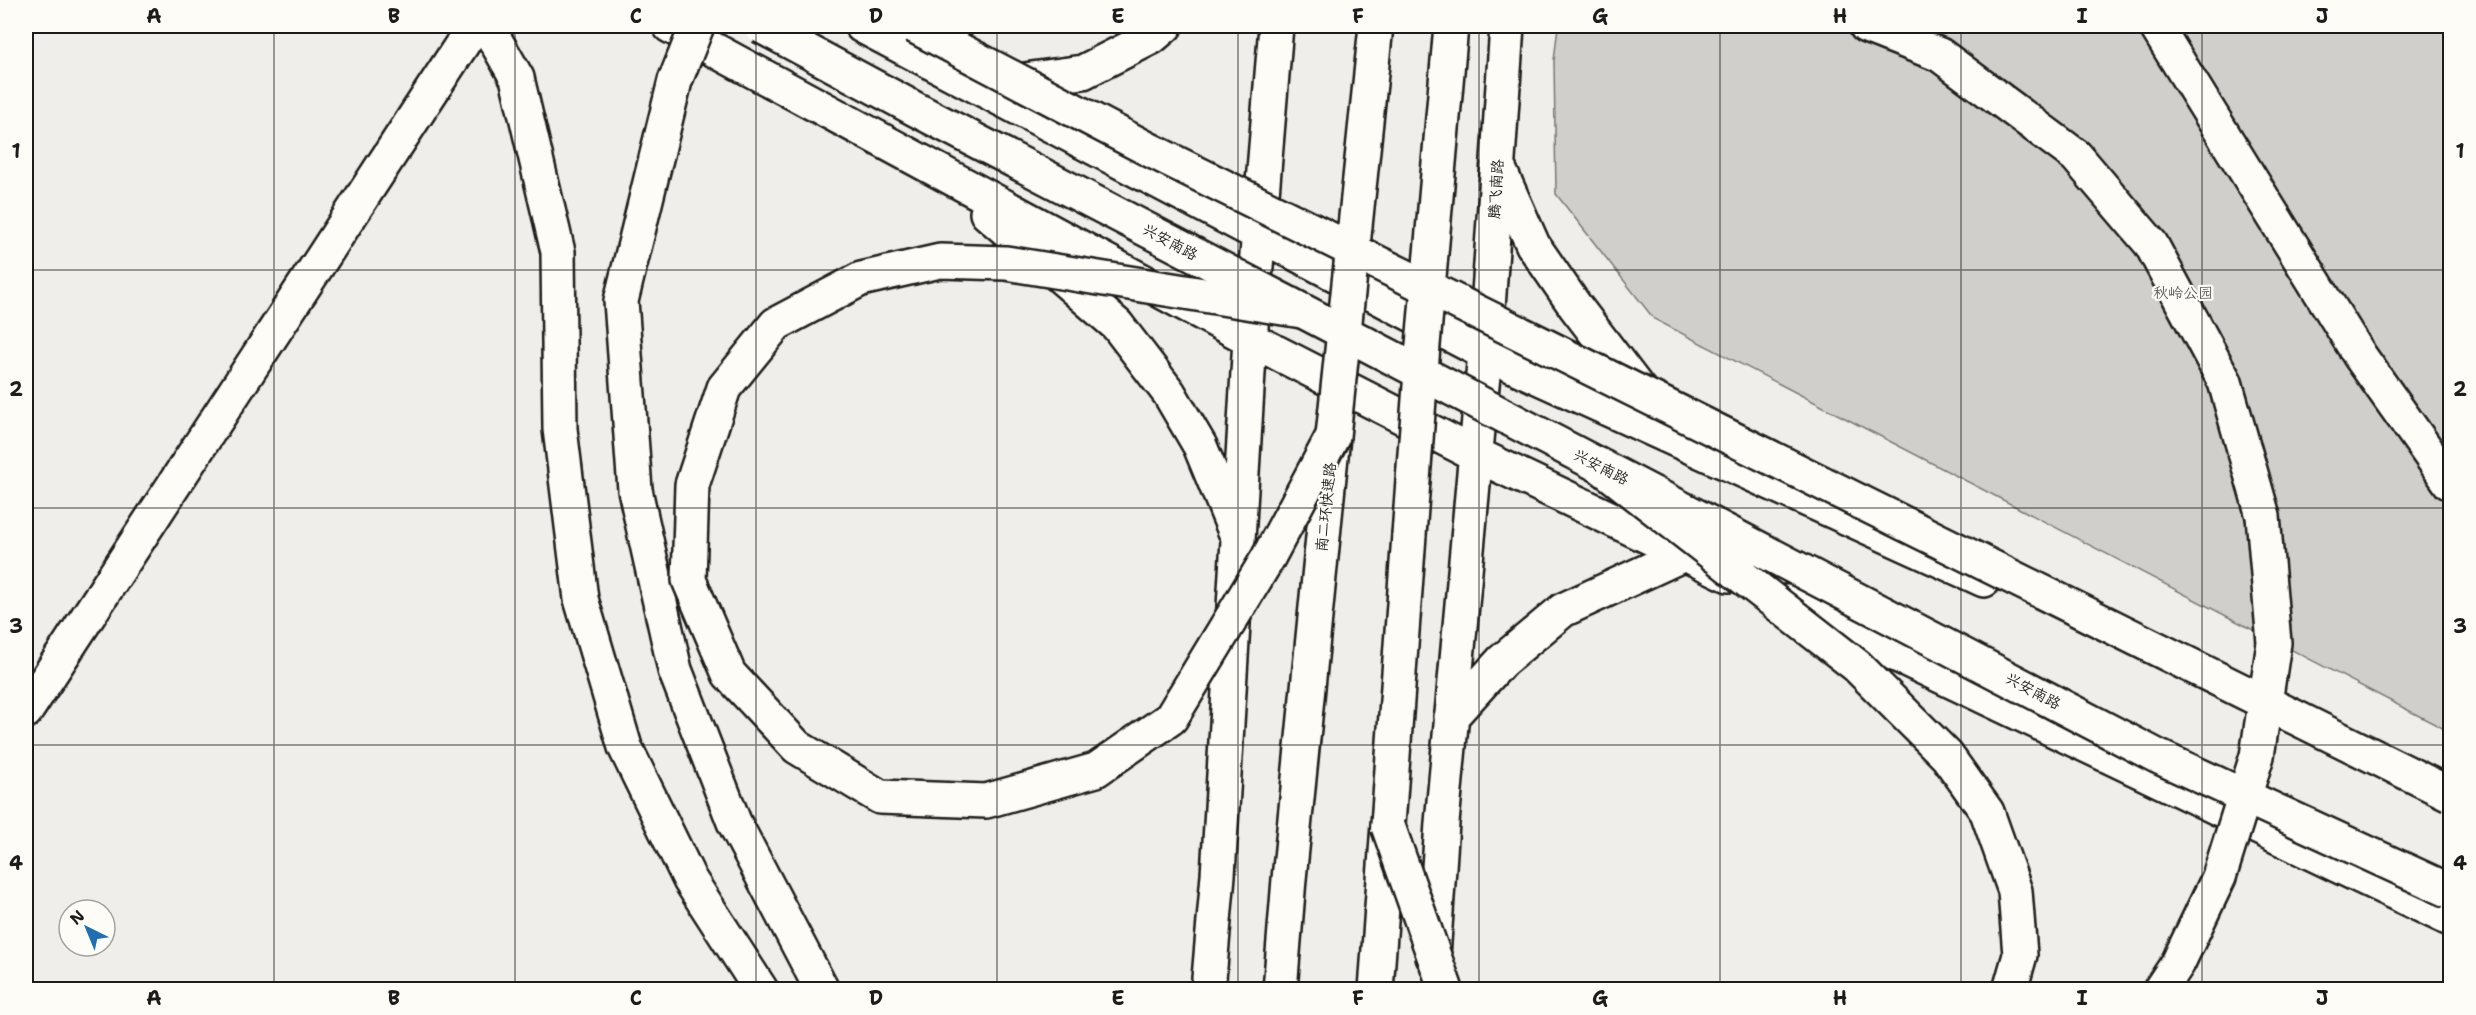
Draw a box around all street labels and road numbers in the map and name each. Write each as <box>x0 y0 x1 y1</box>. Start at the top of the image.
street label: 腾飞南路 <box>1484 158 1508 220</box>
street label: 兴安南路 <box>1139 219 1201 265</box>
street label: 兴安南路 <box>1570 444 1632 490</box>
street label: 南二环快速路 <box>1311 461 1341 553</box>
street label: 兴安南路 <box>2002 668 2064 714</box>

